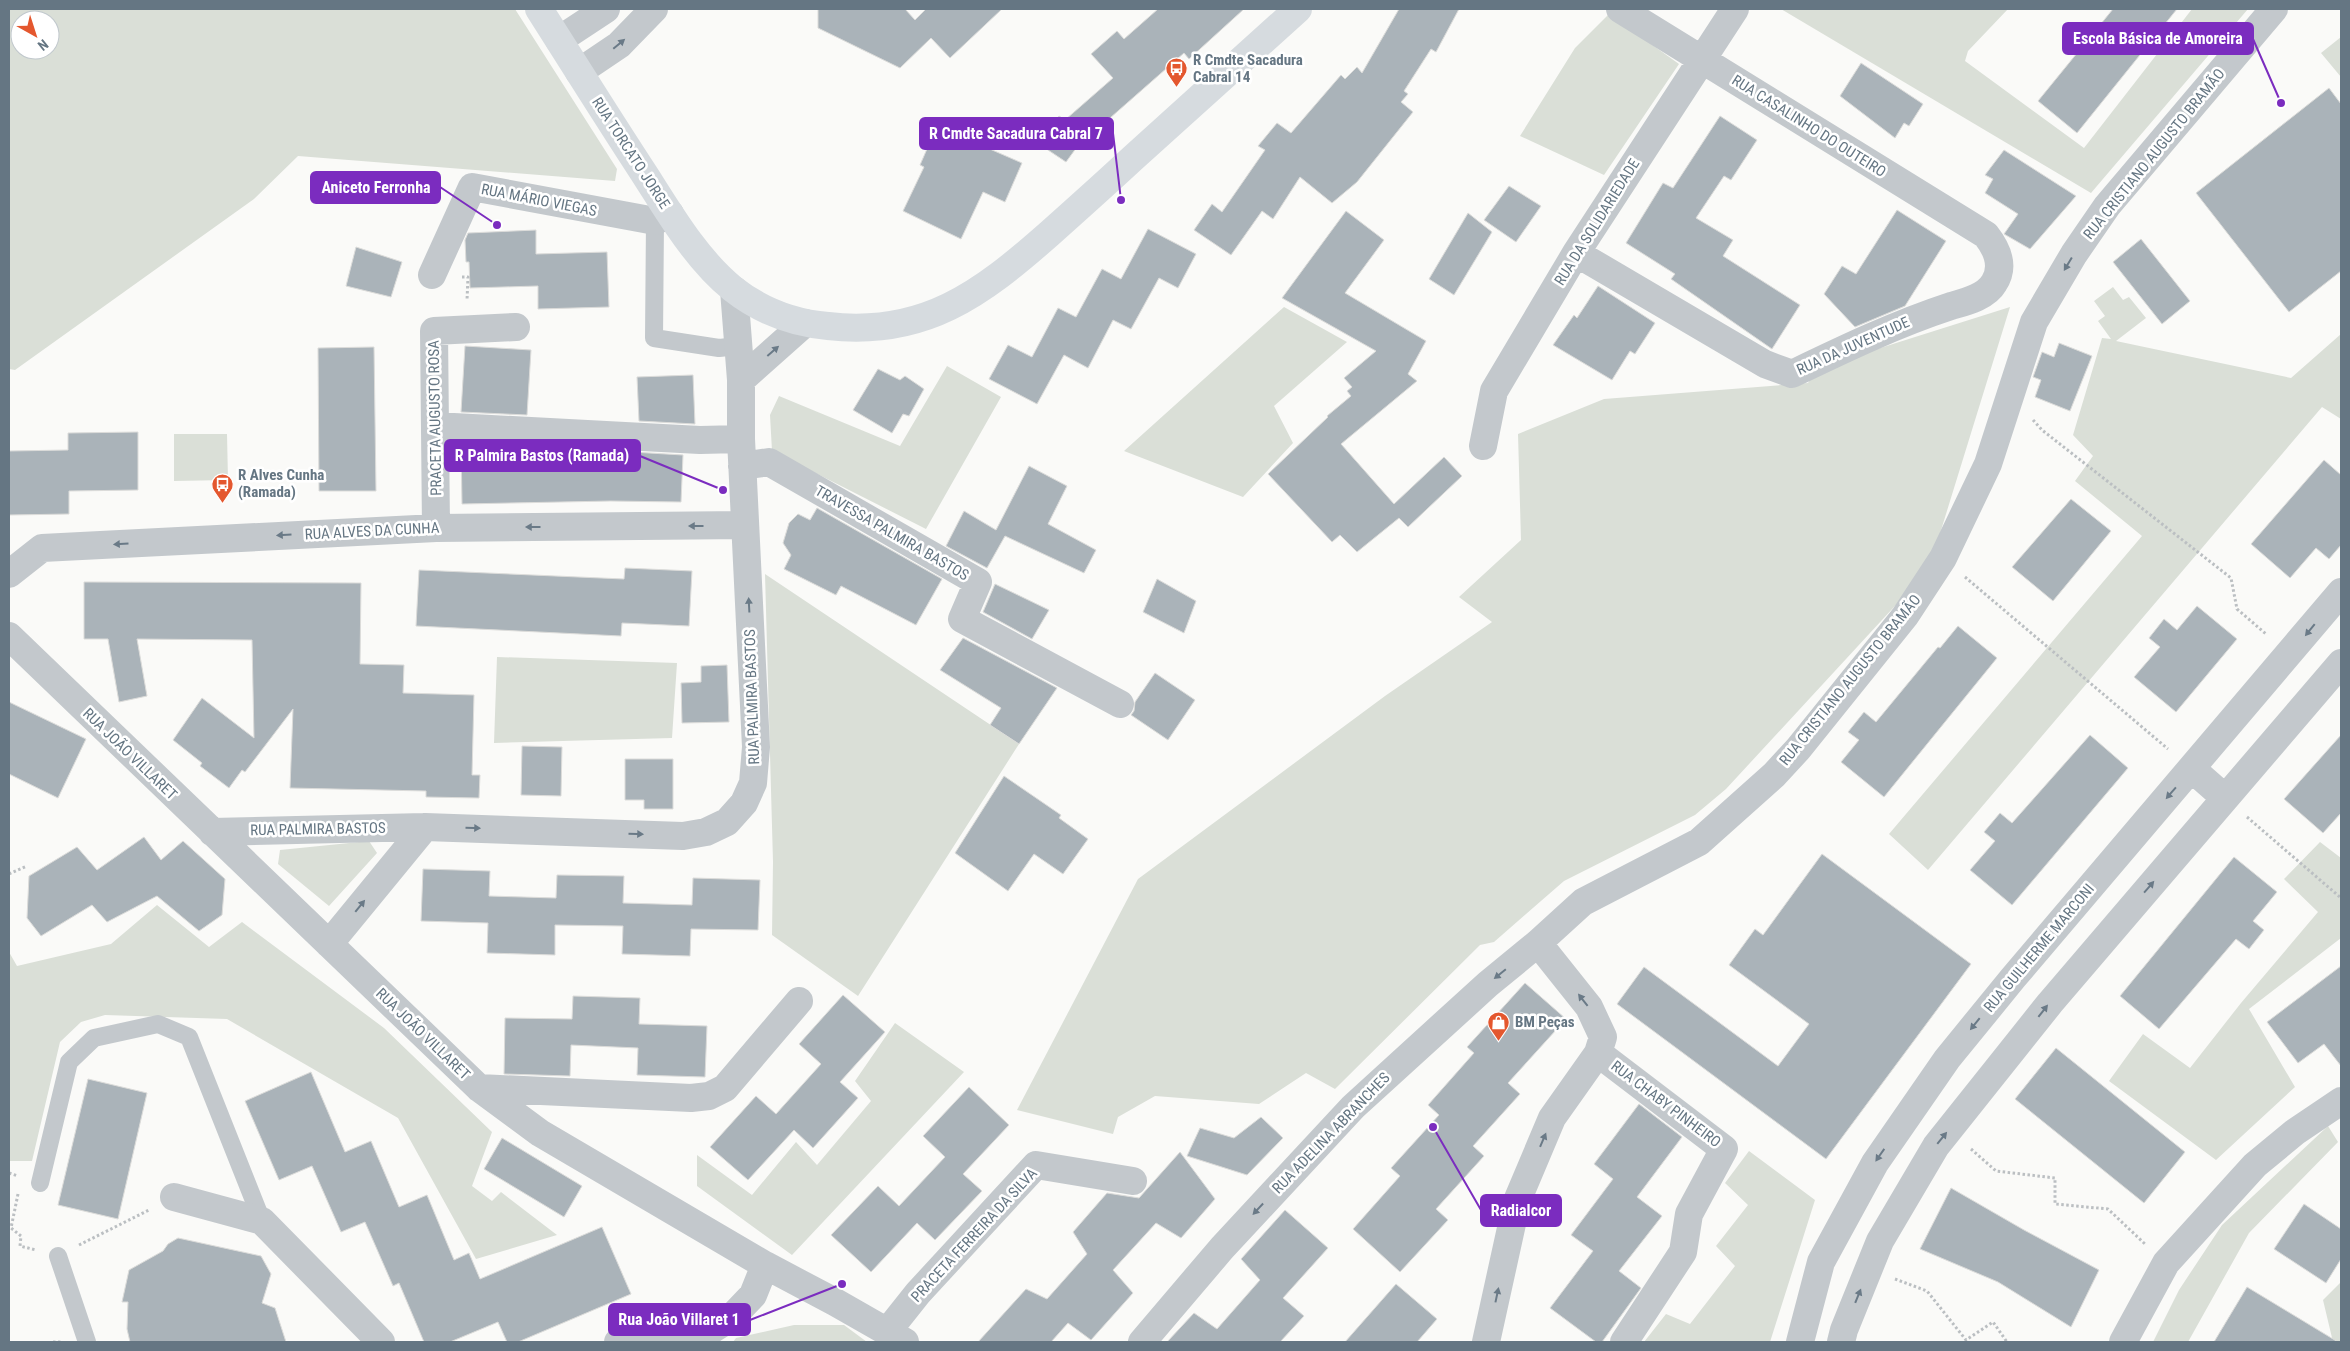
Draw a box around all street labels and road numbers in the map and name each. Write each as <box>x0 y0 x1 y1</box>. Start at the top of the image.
street label: RUA CRISTIANO AUGUSTO BRAMÃO <box>2080 65 2228 243</box>
street label: RUA CASALINHO DO OUTEIRO <box>1729 71 1889 181</box>
street label: RUA TORCATO JORGE <box>588 94 674 212</box>
street label: RUA DA SOLIDARIEDADE <box>1551 155 1643 289</box>
street label: RUA MÁRIO VIEGAS <box>480 180 599 220</box>
street label: RUA DA JUVENTUDE <box>1794 313 1912 379</box>
street label: PRACETA AUGUSTO ROSA <box>425 340 445 496</box>
street label: TRAVESSA PALMIRA BASTOS <box>812 482 972 585</box>
street label: RUA ALVES DA CUNHA <box>304 518 440 544</box>
street label: RUA CRISTIANO AUGUSTO BRAMÃO <box>1776 591 1924 769</box>
street label: RUA PALMIRA BASTOS <box>741 629 763 765</box>
street label: RUA JOÃO VILLARET <box>79 704 181 804</box>
street label: RUA PALMIRA BASTOS <box>250 819 386 839</box>
street label: RUA GUILHERME MARCONI <box>1980 880 2098 1016</box>
street label: RUA JOÃO VILLARET <box>372 984 474 1084</box>
street label: RUA CHABY PINHEIRO <box>1608 1057 1724 1151</box>
street label: RUA ADELINA ABRANCHES <box>1269 1069 1394 1197</box>
street label: PRACETA FERREIRA DA SILVA <box>907 1164 1041 1306</box>

